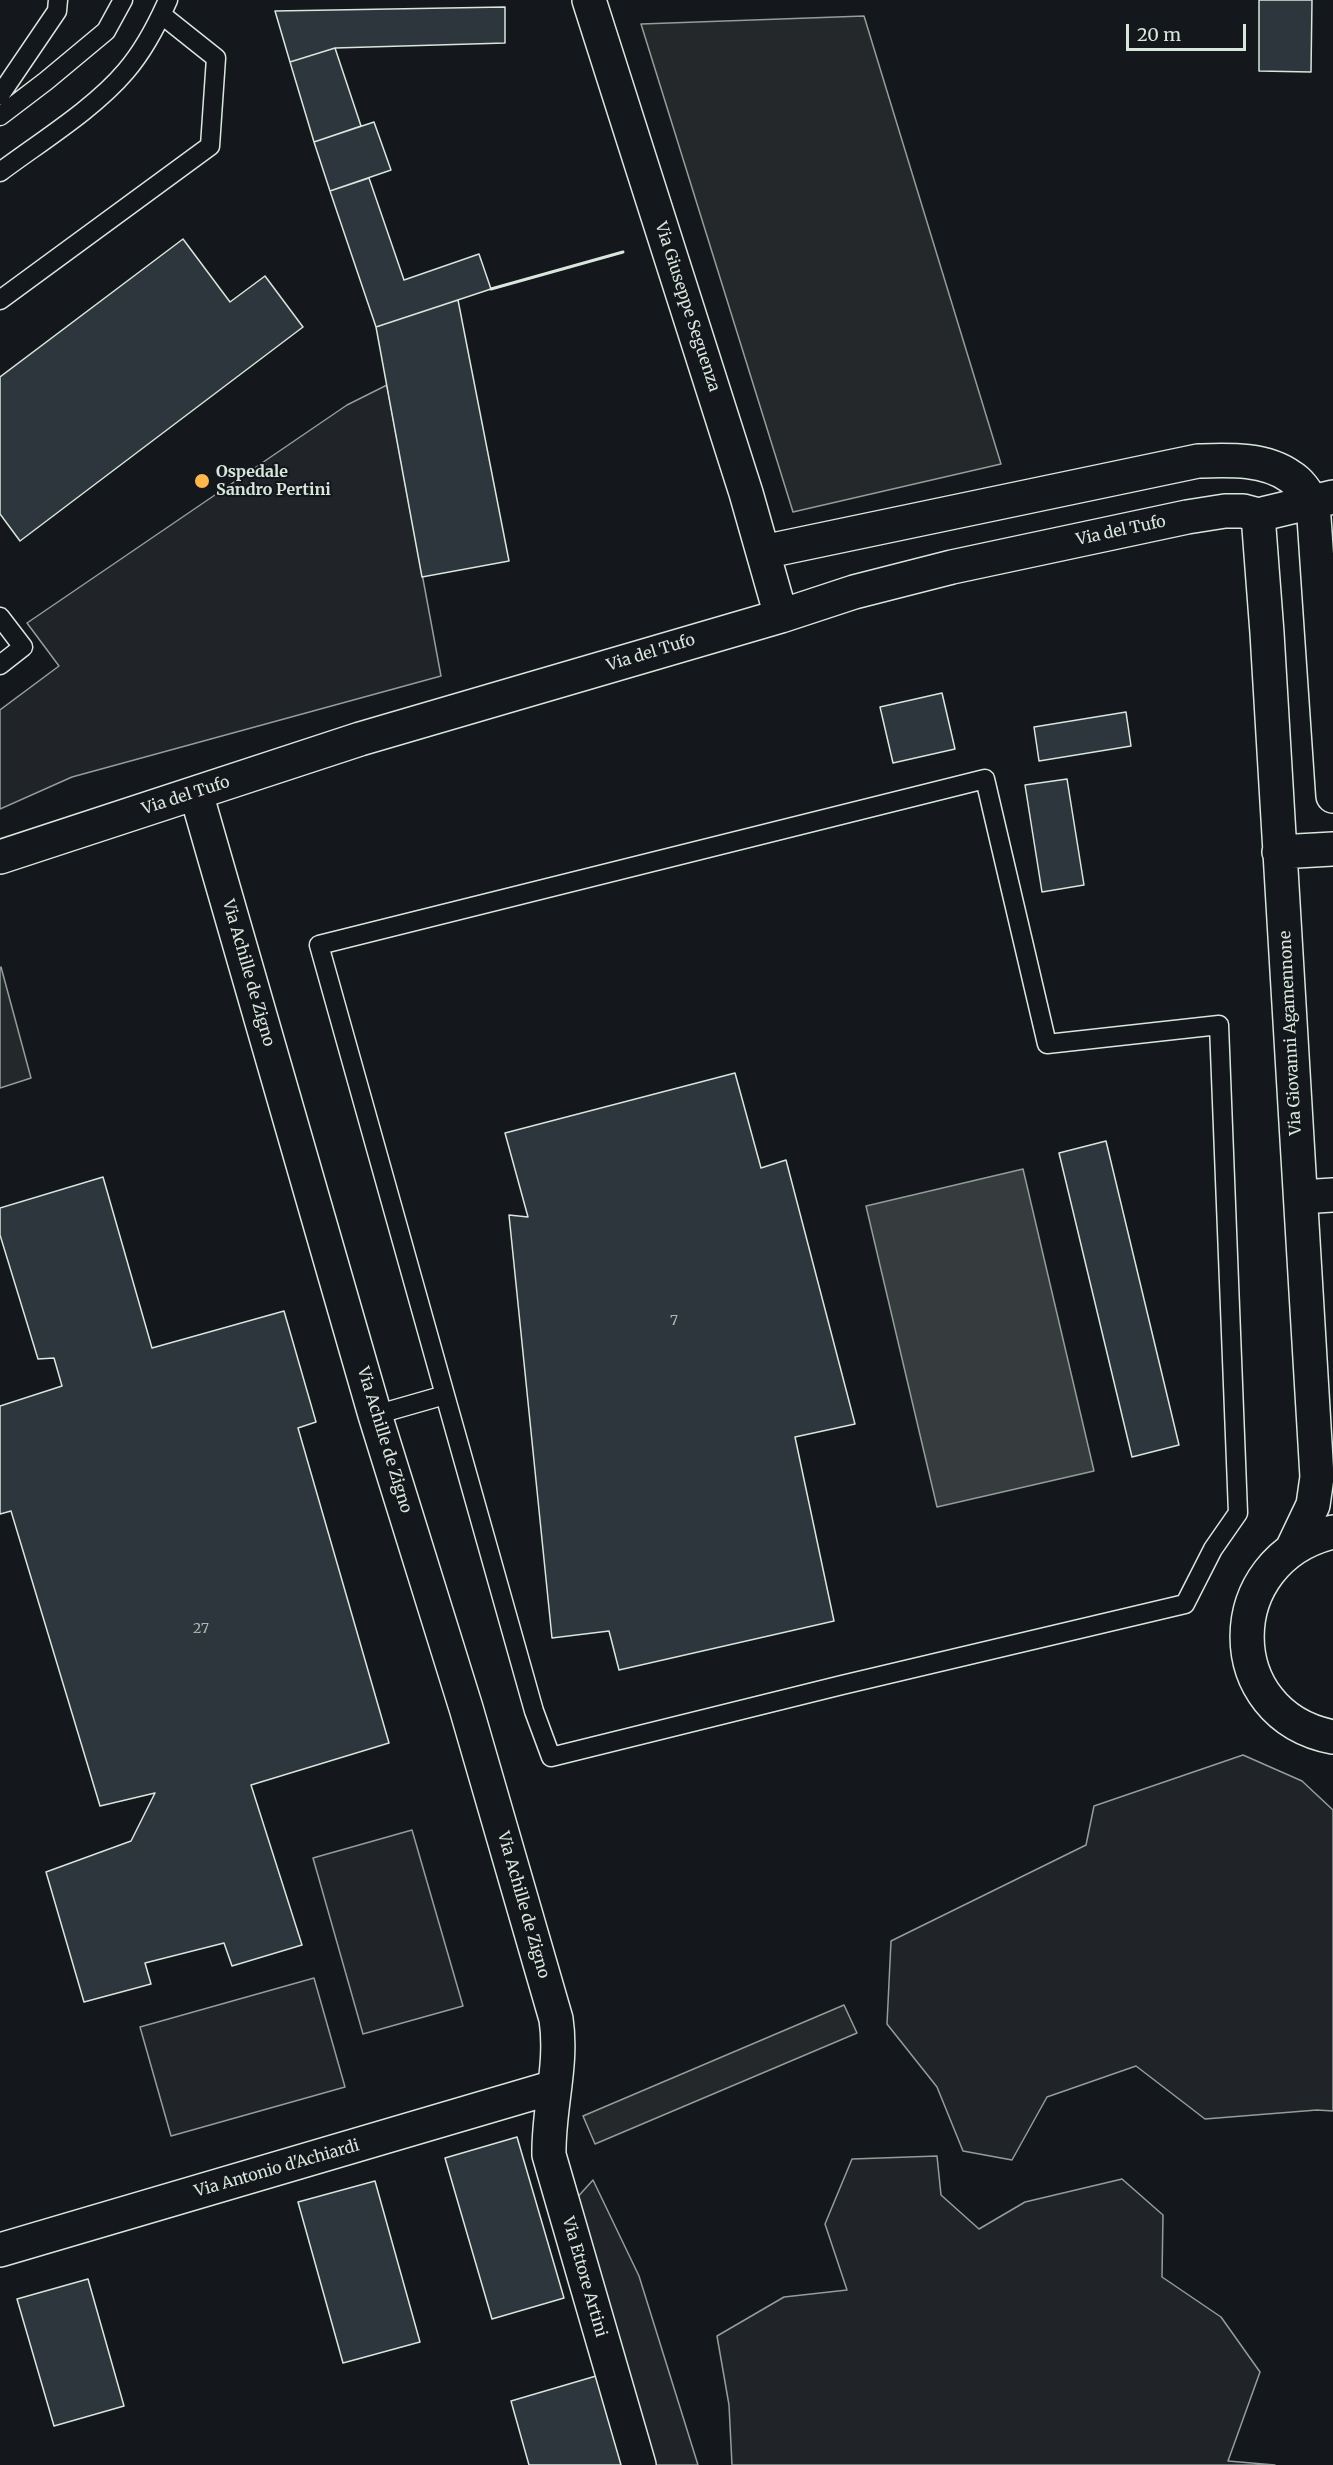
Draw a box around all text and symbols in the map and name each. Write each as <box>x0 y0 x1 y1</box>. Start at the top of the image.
scale bar <box>1129 12 1249 50</box>
text: 20 m <box>1137 23 1181 46</box>
street label: Via Giuseppe Seguenza <box>650 220 724 394</box>
place label: Ospedale Sandro Pertini <box>216 462 331 500</box>
marker: Ospedale Sandro Pertini <box>193 472 211 490</box>
street label: Via del Tufo <box>1074 512 1168 550</box>
street label: Via del Tufo <box>605 631 697 675</box>
street label: Via del Tufo <box>140 773 232 819</box>
street label: Via Achille de Zigno <box>218 897 278 1049</box>
street label: Via Giovanni Agamennone <box>1276 930 1306 1136</box>
house number: 7 <box>670 1313 678 1329</box>
street label: Via Achille de Zigno <box>353 1365 415 1515</box>
house number: 27 <box>193 1621 209 1637</box>
street label: Via Achille de Zigno <box>493 1829 553 1981</box>
street label: Via Antonio d'Achiardi <box>192 2136 362 2202</box>
street label: Via Ettore Artini <box>558 2215 610 2339</box>

